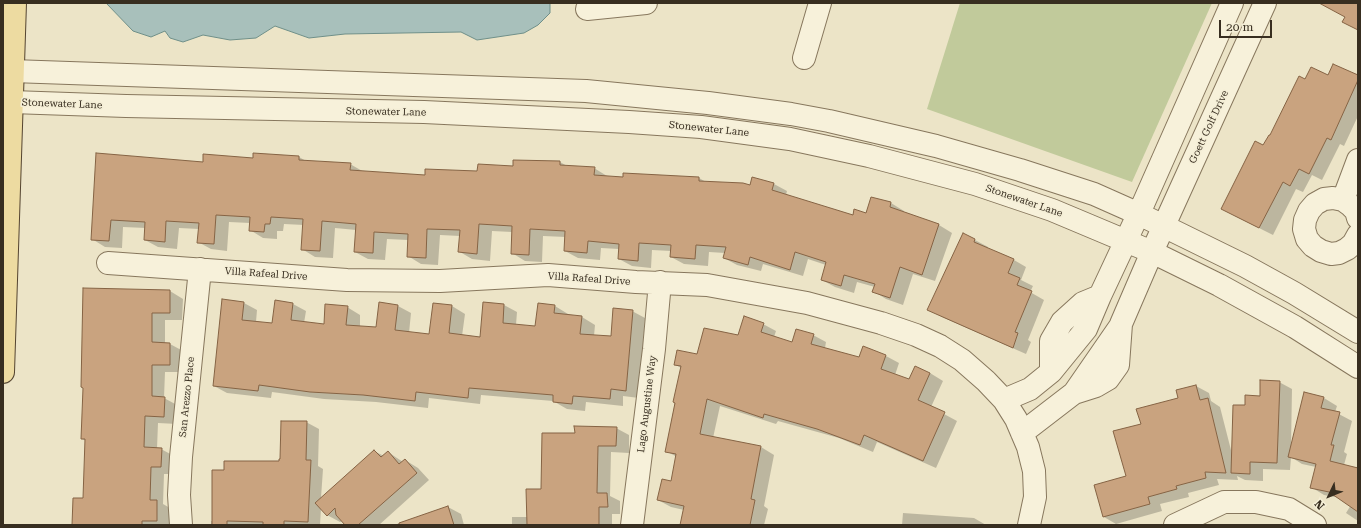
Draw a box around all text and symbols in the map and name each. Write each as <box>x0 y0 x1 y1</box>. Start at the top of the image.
scale bar <box>1221 12 1274 38</box>
text: 20 m <box>1226 20 1253 34</box>
street label: Goett Golf Drive <box>1187 88 1231 166</box>
street label: Stonewater Lane <box>21 97 103 111</box>
street label: Stonewater Lane <box>346 105 426 119</box>
street label: Stonewater Lane <box>668 119 750 139</box>
street label: Stonewater Lane <box>984 182 1064 220</box>
street label: Villa Rafeal Drive <box>224 265 308 283</box>
street label: Villa Rafeal Drive <box>547 270 631 288</box>
street label: Lago Augustine Way <box>635 355 659 453</box>
street label: San Arezzo Place <box>177 356 197 438</box>
north arrow <box>1309 476 1349 516</box>
text: N <box>1312 497 1328 512</box>

